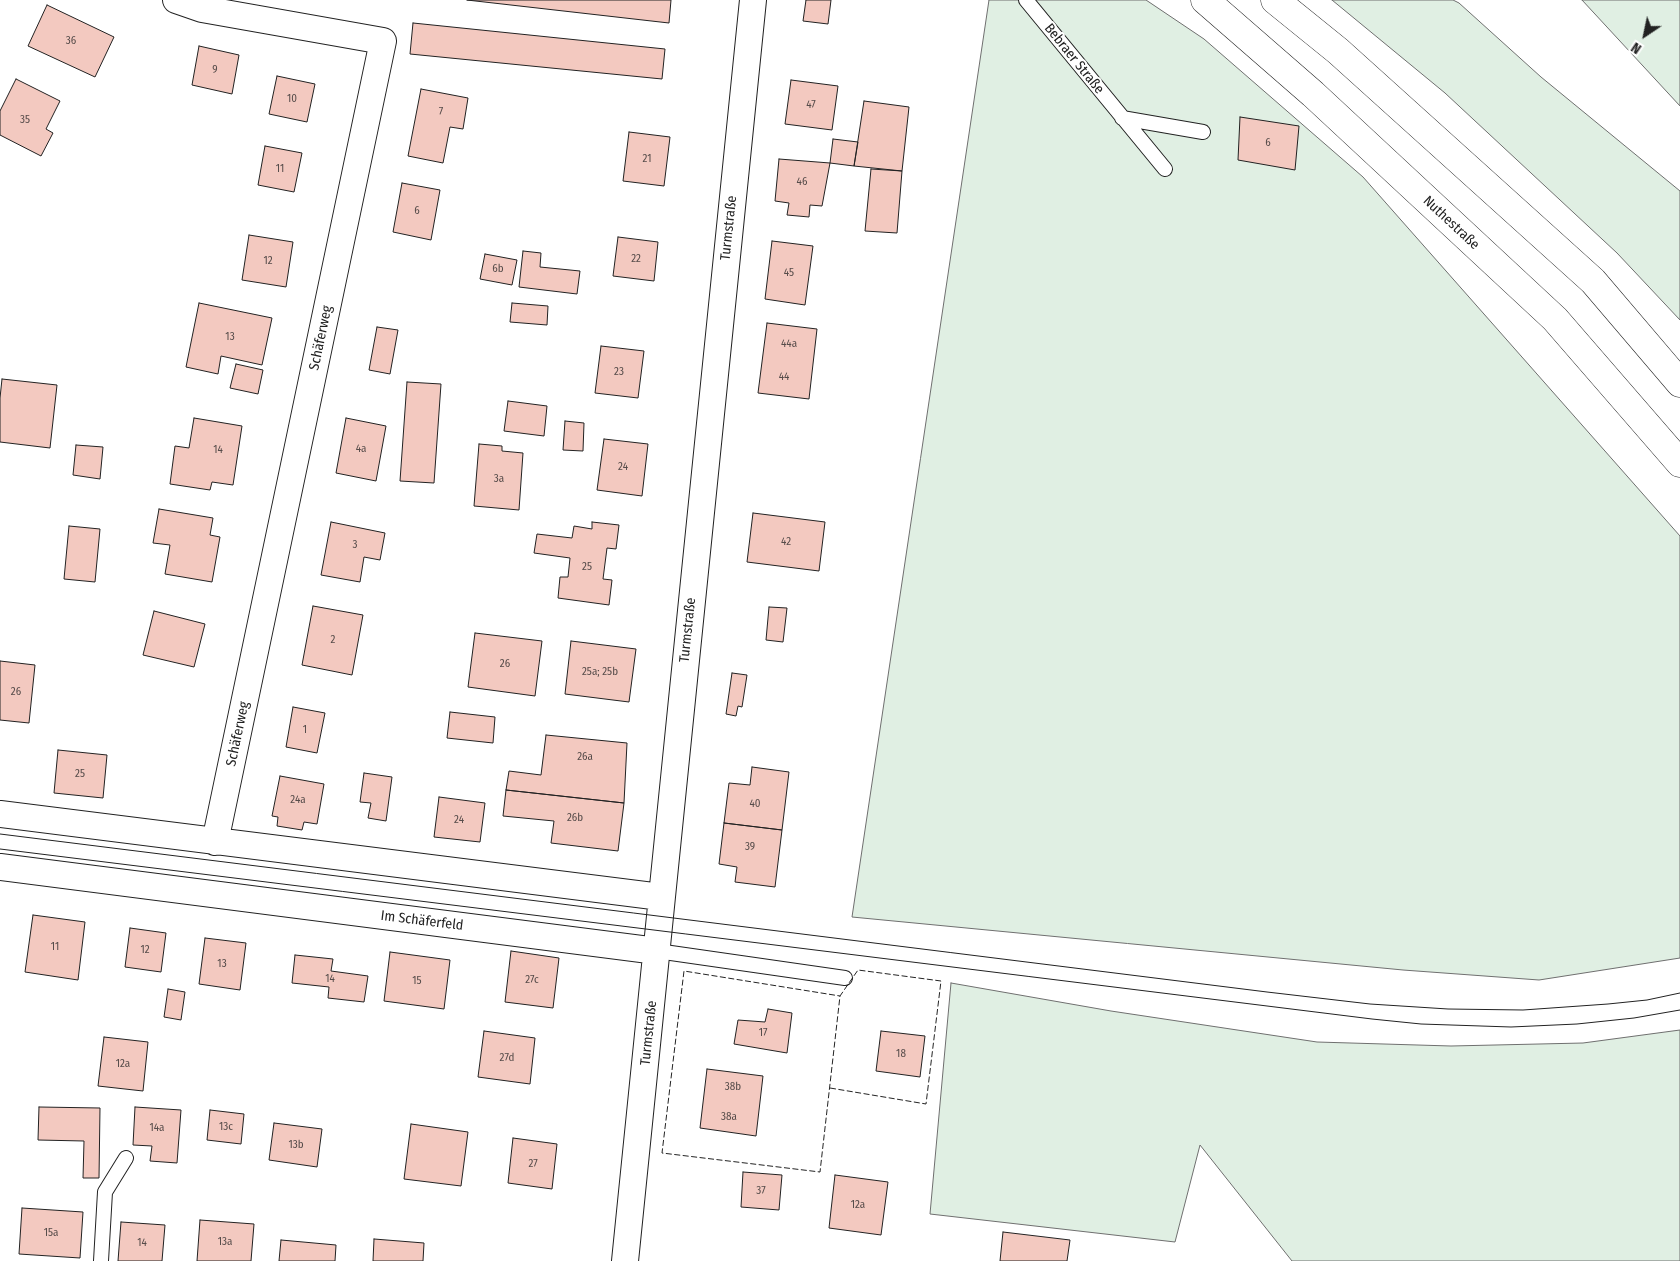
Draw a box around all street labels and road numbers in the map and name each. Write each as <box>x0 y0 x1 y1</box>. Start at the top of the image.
street label: Bebraer Straße <box>1041 20 1107 98</box>
street label: Nuthestraße <box>1419 193 1483 253</box>
street label: Turmstraße <box>717 195 741 261</box>
street label: Schäferweg <box>306 304 336 372</box>
street label: Turmstraße <box>676 597 700 663</box>
street label: Schäferweg <box>223 700 253 768</box>
street label: Im Schäferfeld <box>380 908 464 934</box>
street label: Turmstraße <box>637 1000 661 1066</box>

